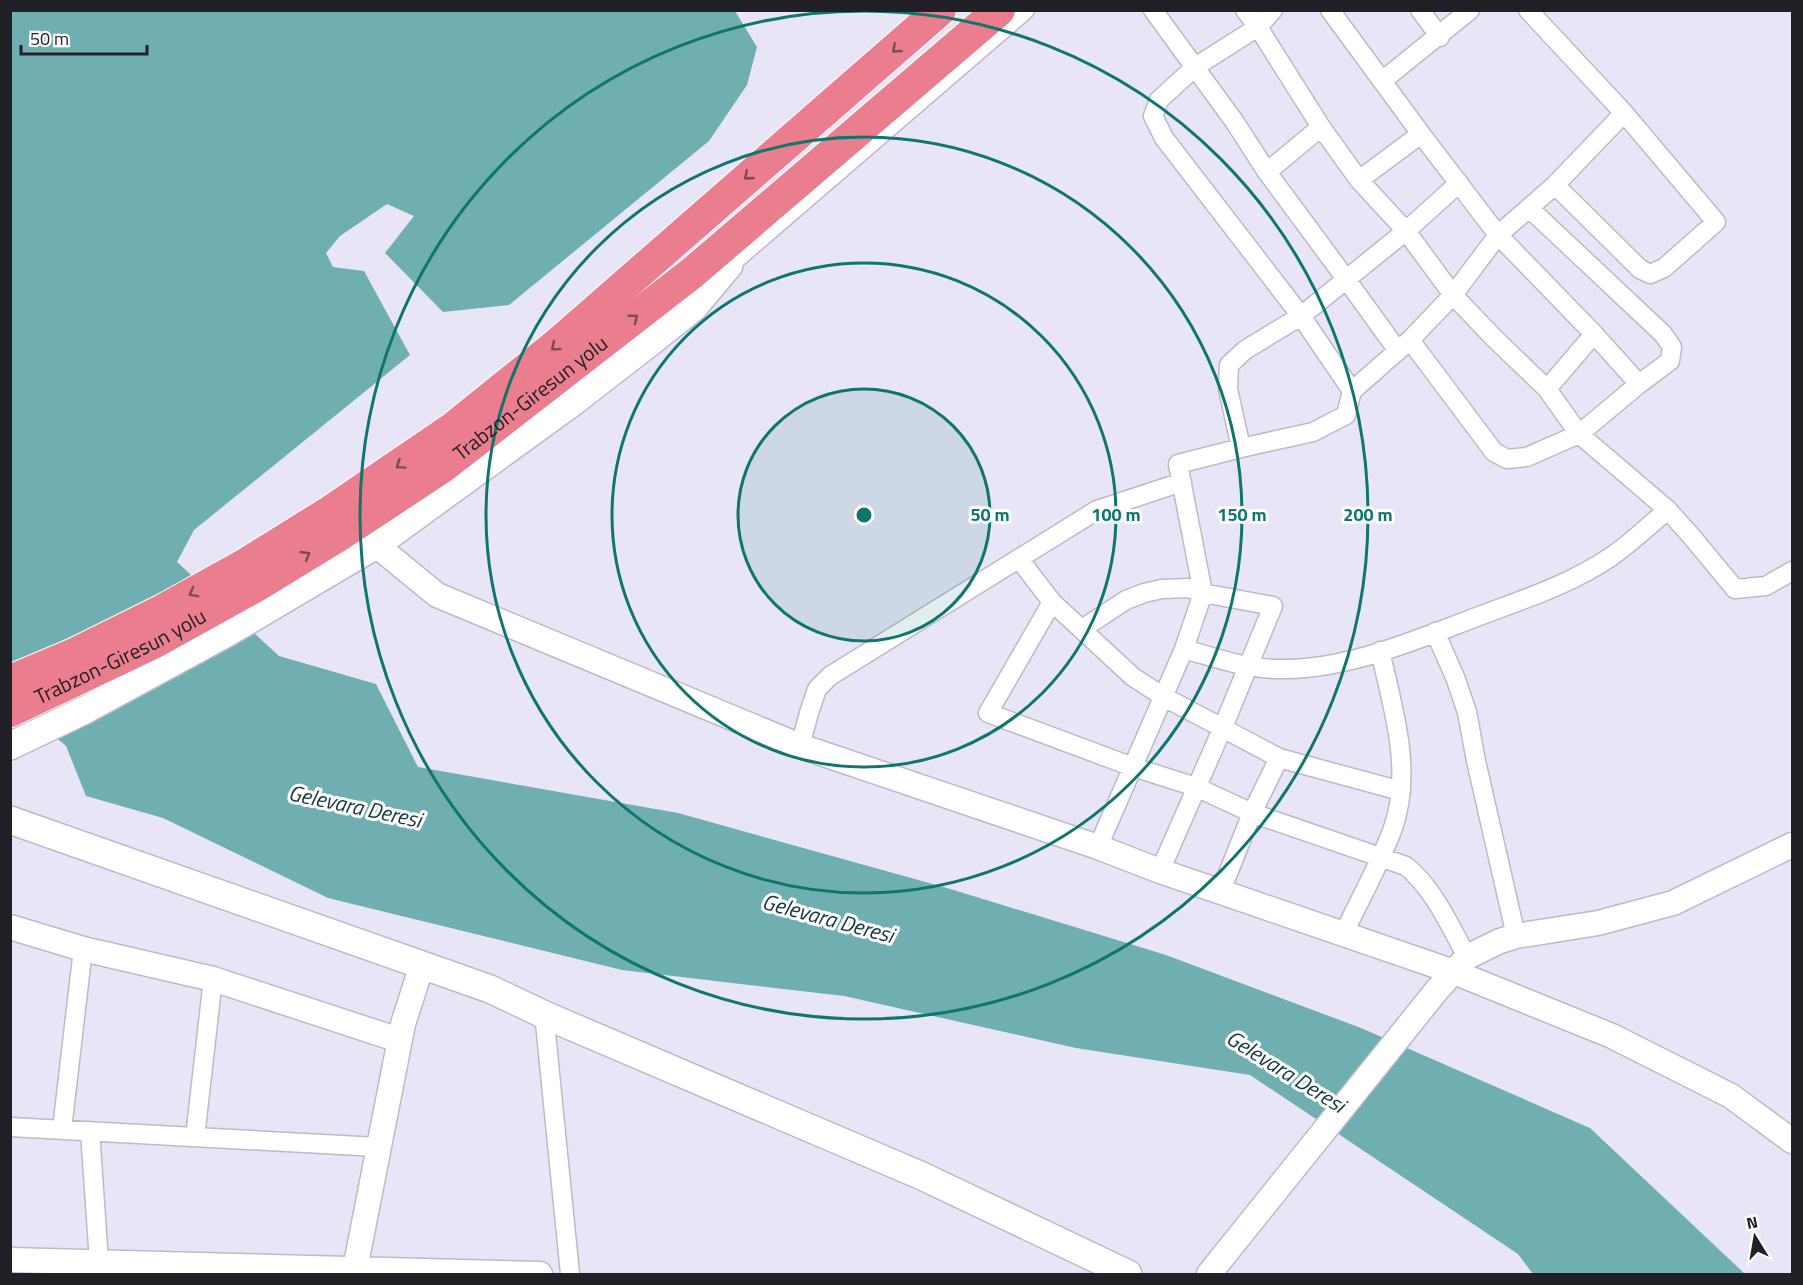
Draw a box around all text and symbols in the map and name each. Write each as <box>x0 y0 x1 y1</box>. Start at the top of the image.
scale bar <box>21 18 147 56</box>
text: 50 m <box>30 25 69 52</box>
one-way arrow <box>892 42 903 53</box>
one-way arrow <box>744 169 755 180</box>
one-way arrow <box>627 314 638 325</box>
street label: Trabzon-Giresun yolu <box>446 327 614 468</box>
one-way arrow <box>551 339 562 350</box>
one-way arrow <box>395 458 406 469</box>
text: 50 m <box>970 501 1010 528</box>
text: 100 m <box>1091 501 1141 528</box>
text: 150 m <box>1217 501 1267 528</box>
text: 200 m <box>1343 501 1393 528</box>
centre of rings <box>854 505 874 525</box>
one-way arrow <box>300 551 310 563</box>
one-way arrow <box>189 586 199 597</box>
street label: Trabzon-Giresun yolu <box>29 600 212 712</box>
water label: Gelevara Deresi <box>285 775 427 837</box>
water label: Gelevara Deresi <box>758 884 900 953</box>
water label: Gelevara Deresi <box>1220 1021 1354 1122</box>
north arrow <box>1725 1207 1785 1267</box>
text: N <box>1744 1209 1760 1235</box>

